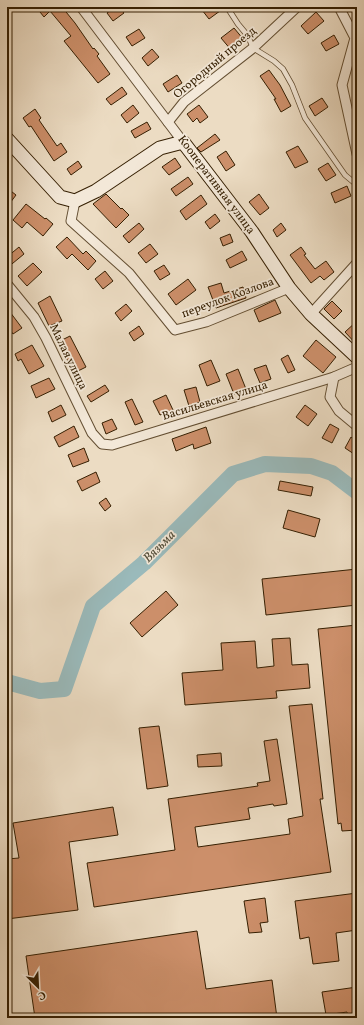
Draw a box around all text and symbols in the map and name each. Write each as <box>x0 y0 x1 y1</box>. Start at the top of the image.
street label: Огородный проезд <box>170 23 260 102</box>
street label: Кооперативная улица <box>174 132 258 238</box>
street label: переулок Козлова <box>180 274 276 322</box>
street label: Малая улица <box>45 321 91 393</box>
street label: Васильевская улица <box>160 377 270 425</box>
water label: Вязьма <box>140 527 180 567</box>
north arrow <box>18 967 58 1007</box>
text: С <box>35 986 48 1003</box>

